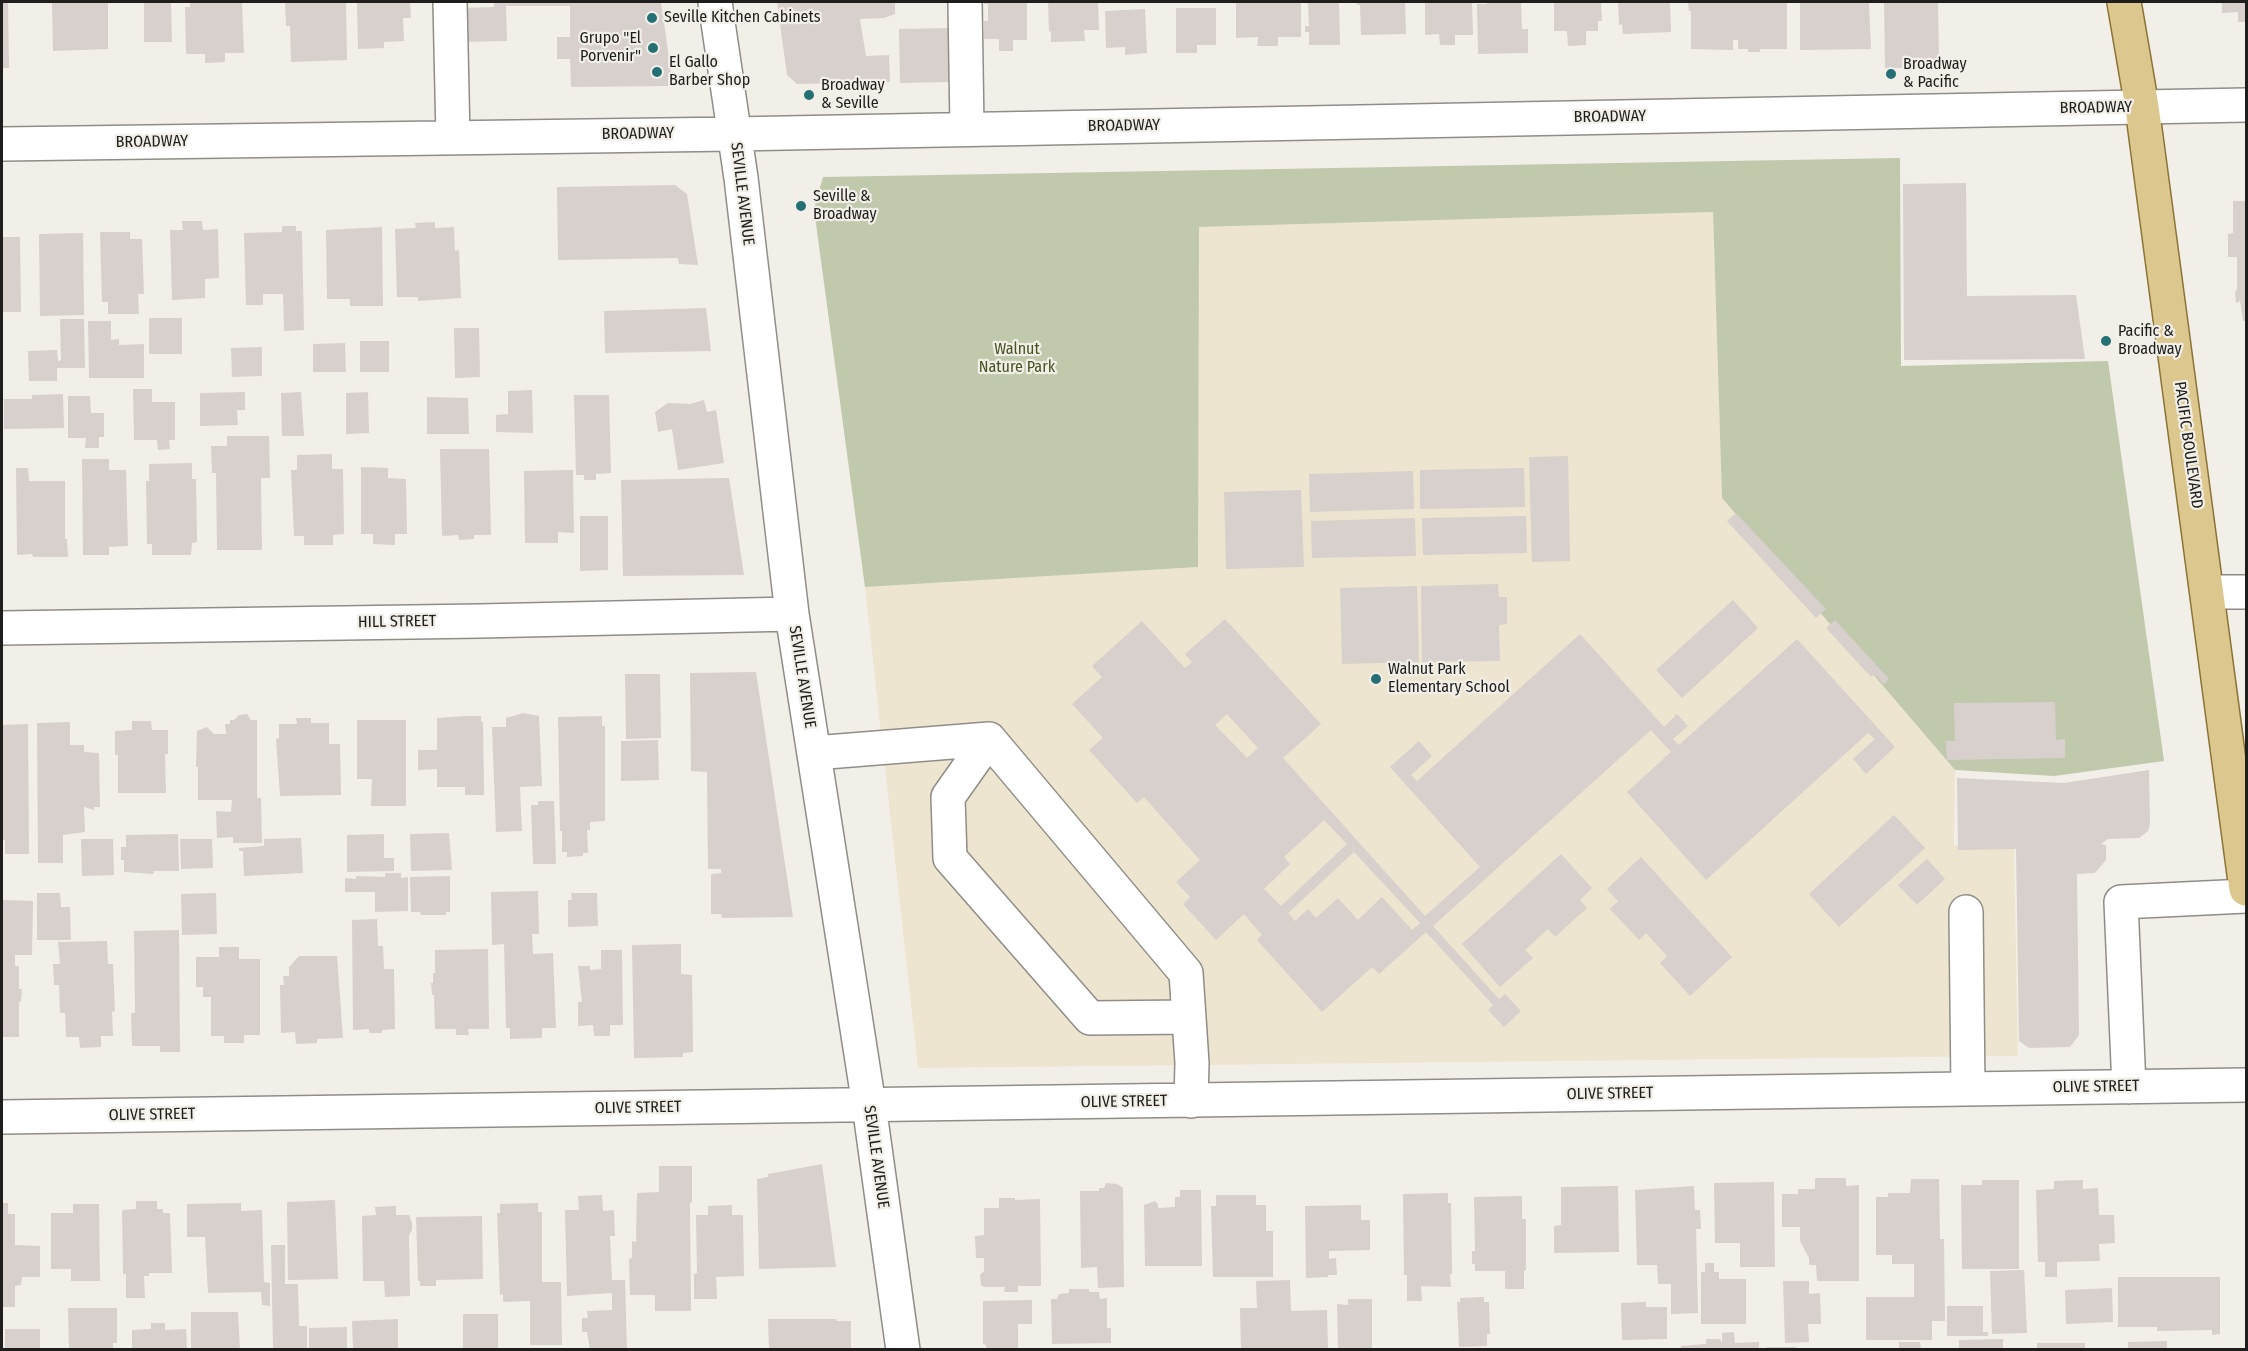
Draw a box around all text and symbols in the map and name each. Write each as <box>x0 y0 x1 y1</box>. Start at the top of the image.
place label: Seville Kitchen Cabinets <box>664 8 821 28</box>
marker: Seville Kitchen Cabinets <box>645 11 659 25</box>
place label: Grupo "El Porvenir" <box>580 29 641 67</box>
marker: Grupo "El Porvenir" <box>646 41 660 55</box>
place label: El Gallo Barber Shop <box>669 53 750 91</box>
place label: Broadway & Pacific <box>1903 55 1967 93</box>
marker: El Gallo Barber Shop <box>650 65 664 79</box>
marker: Broadway & Pacific <box>1884 67 1898 81</box>
place label: Broadway & Seville <box>821 76 885 114</box>
marker: Broadway & Seville <box>802 88 816 102</box>
street label: BROADWAY <box>2060 98 2132 118</box>
street label: BROADWAY <box>1574 107 1646 127</box>
street label: BROADWAY <box>1088 116 1160 136</box>
street label: BROADWAY <box>602 124 674 144</box>
street label: BROADWAY <box>116 132 188 152</box>
street label: SEVILLE AVENUE <box>726 141 758 247</box>
place label: Seville & Broadway <box>813 187 877 225</box>
marker: Seville & Broadway <box>794 199 808 213</box>
place label: Pacific & Broadway <box>2118 322 2182 360</box>
marker: Pacific & Broadway <box>2099 334 2113 348</box>
park label: Walnut Nature Park <box>979 340 1055 378</box>
street label: PACIFIC BOULEVARD <box>2170 380 2206 510</box>
street label: HILL STREET <box>358 612 436 632</box>
street label: SEVILLE AVENUE <box>784 624 820 730</box>
place label: Walnut Park Elementary School <box>1388 660 1510 698</box>
marker: Walnut Park Elementary School <box>1369 672 1383 686</box>
street label: OLIVE STREET <box>2052 1077 2140 1097</box>
street label: OLIVE STREET <box>1566 1084 1654 1104</box>
street label: OLIVE STREET <box>1080 1092 1168 1112</box>
street label: OLIVE STREET <box>594 1098 682 1118</box>
street label: SEVILLE AVENUE <box>859 1104 893 1210</box>
street label: OLIVE STREET <box>108 1105 196 1125</box>

